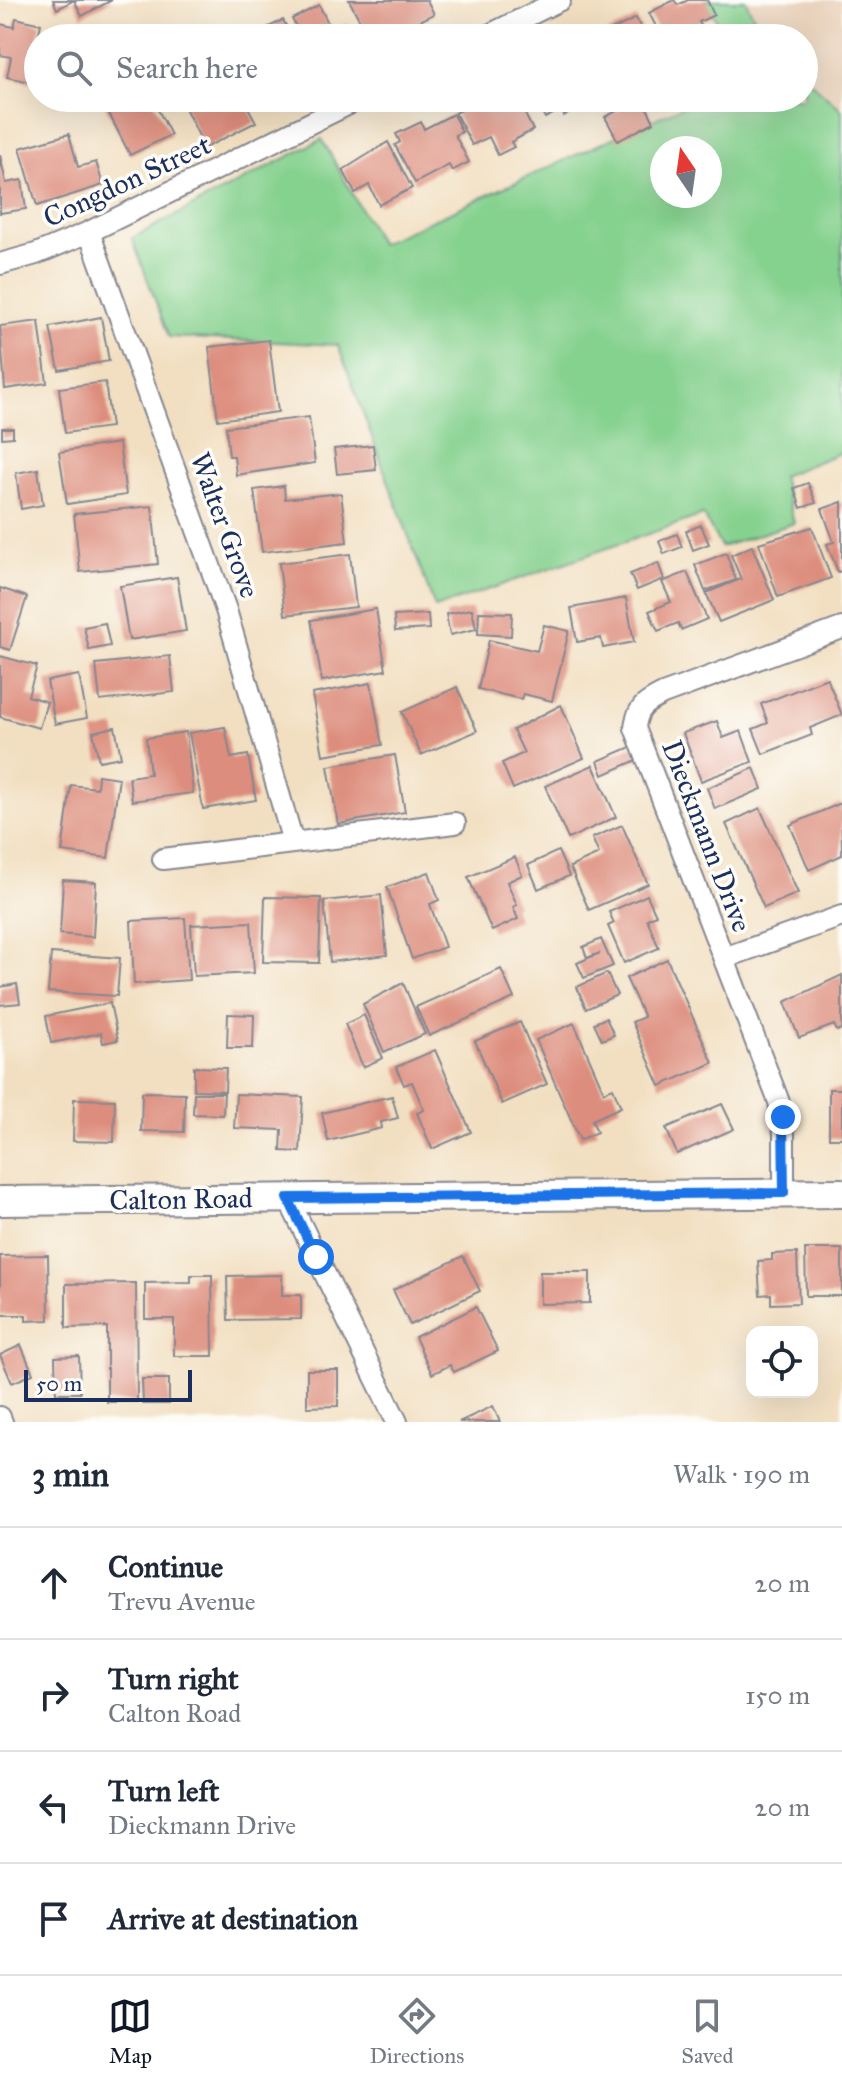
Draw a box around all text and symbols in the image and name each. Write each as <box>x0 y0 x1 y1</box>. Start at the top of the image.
search box <box>24 24 818 112</box>
icon: search <box>52 46 96 90</box>
text: Search here <box>116 50 258 86</box>
street label: Congdon Street <box>38 127 216 235</box>
north arrow <box>650 136 722 208</box>
street label: Walter Grove <box>183 447 267 603</box>
street label: Dieckmann Drive <box>654 735 760 937</box>
route end <box>765 1099 801 1135</box>
street label: Calton Road <box>109 1180 253 1218</box>
route start <box>298 1239 334 1275</box>
map controls <box>746 1326 818 1398</box>
button: locate <box>746 1326 818 1398</box>
scale bar <box>24 1366 192 1402</box>
text: 50 m <box>36 1370 82 1397</box>
text: 3 min <box>32 1454 109 1495</box>
text: Walk · 190 m <box>673 1458 810 1490</box>
text: Continue <box>108 1549 223 1585</box>
icon: ahead <box>32 1561 76 1605</box>
text: 20 m <box>755 1567 810 1599</box>
text: Trevu Avenue <box>108 1585 256 1617</box>
text: Turn right <box>108 1661 239 1697</box>
icon: right <box>32 1673 76 1717</box>
text: 150 m <box>745 1679 810 1711</box>
text: Calton Road <box>108 1697 241 1729</box>
text: Turn left <box>108 1773 219 1809</box>
icon: left <box>32 1785 76 1829</box>
text: 20 m <box>755 1791 810 1823</box>
text: Dieckmann Drive <box>108 1809 296 1841</box>
icon: arrive <box>32 1897 76 1941</box>
text: Arrive at destination <box>108 1901 358 1937</box>
tab: Map <box>108 1994 152 2069</box>
tab: Directions <box>369 1994 464 2069</box>
tab: Saved <box>681 1994 733 2069</box>

